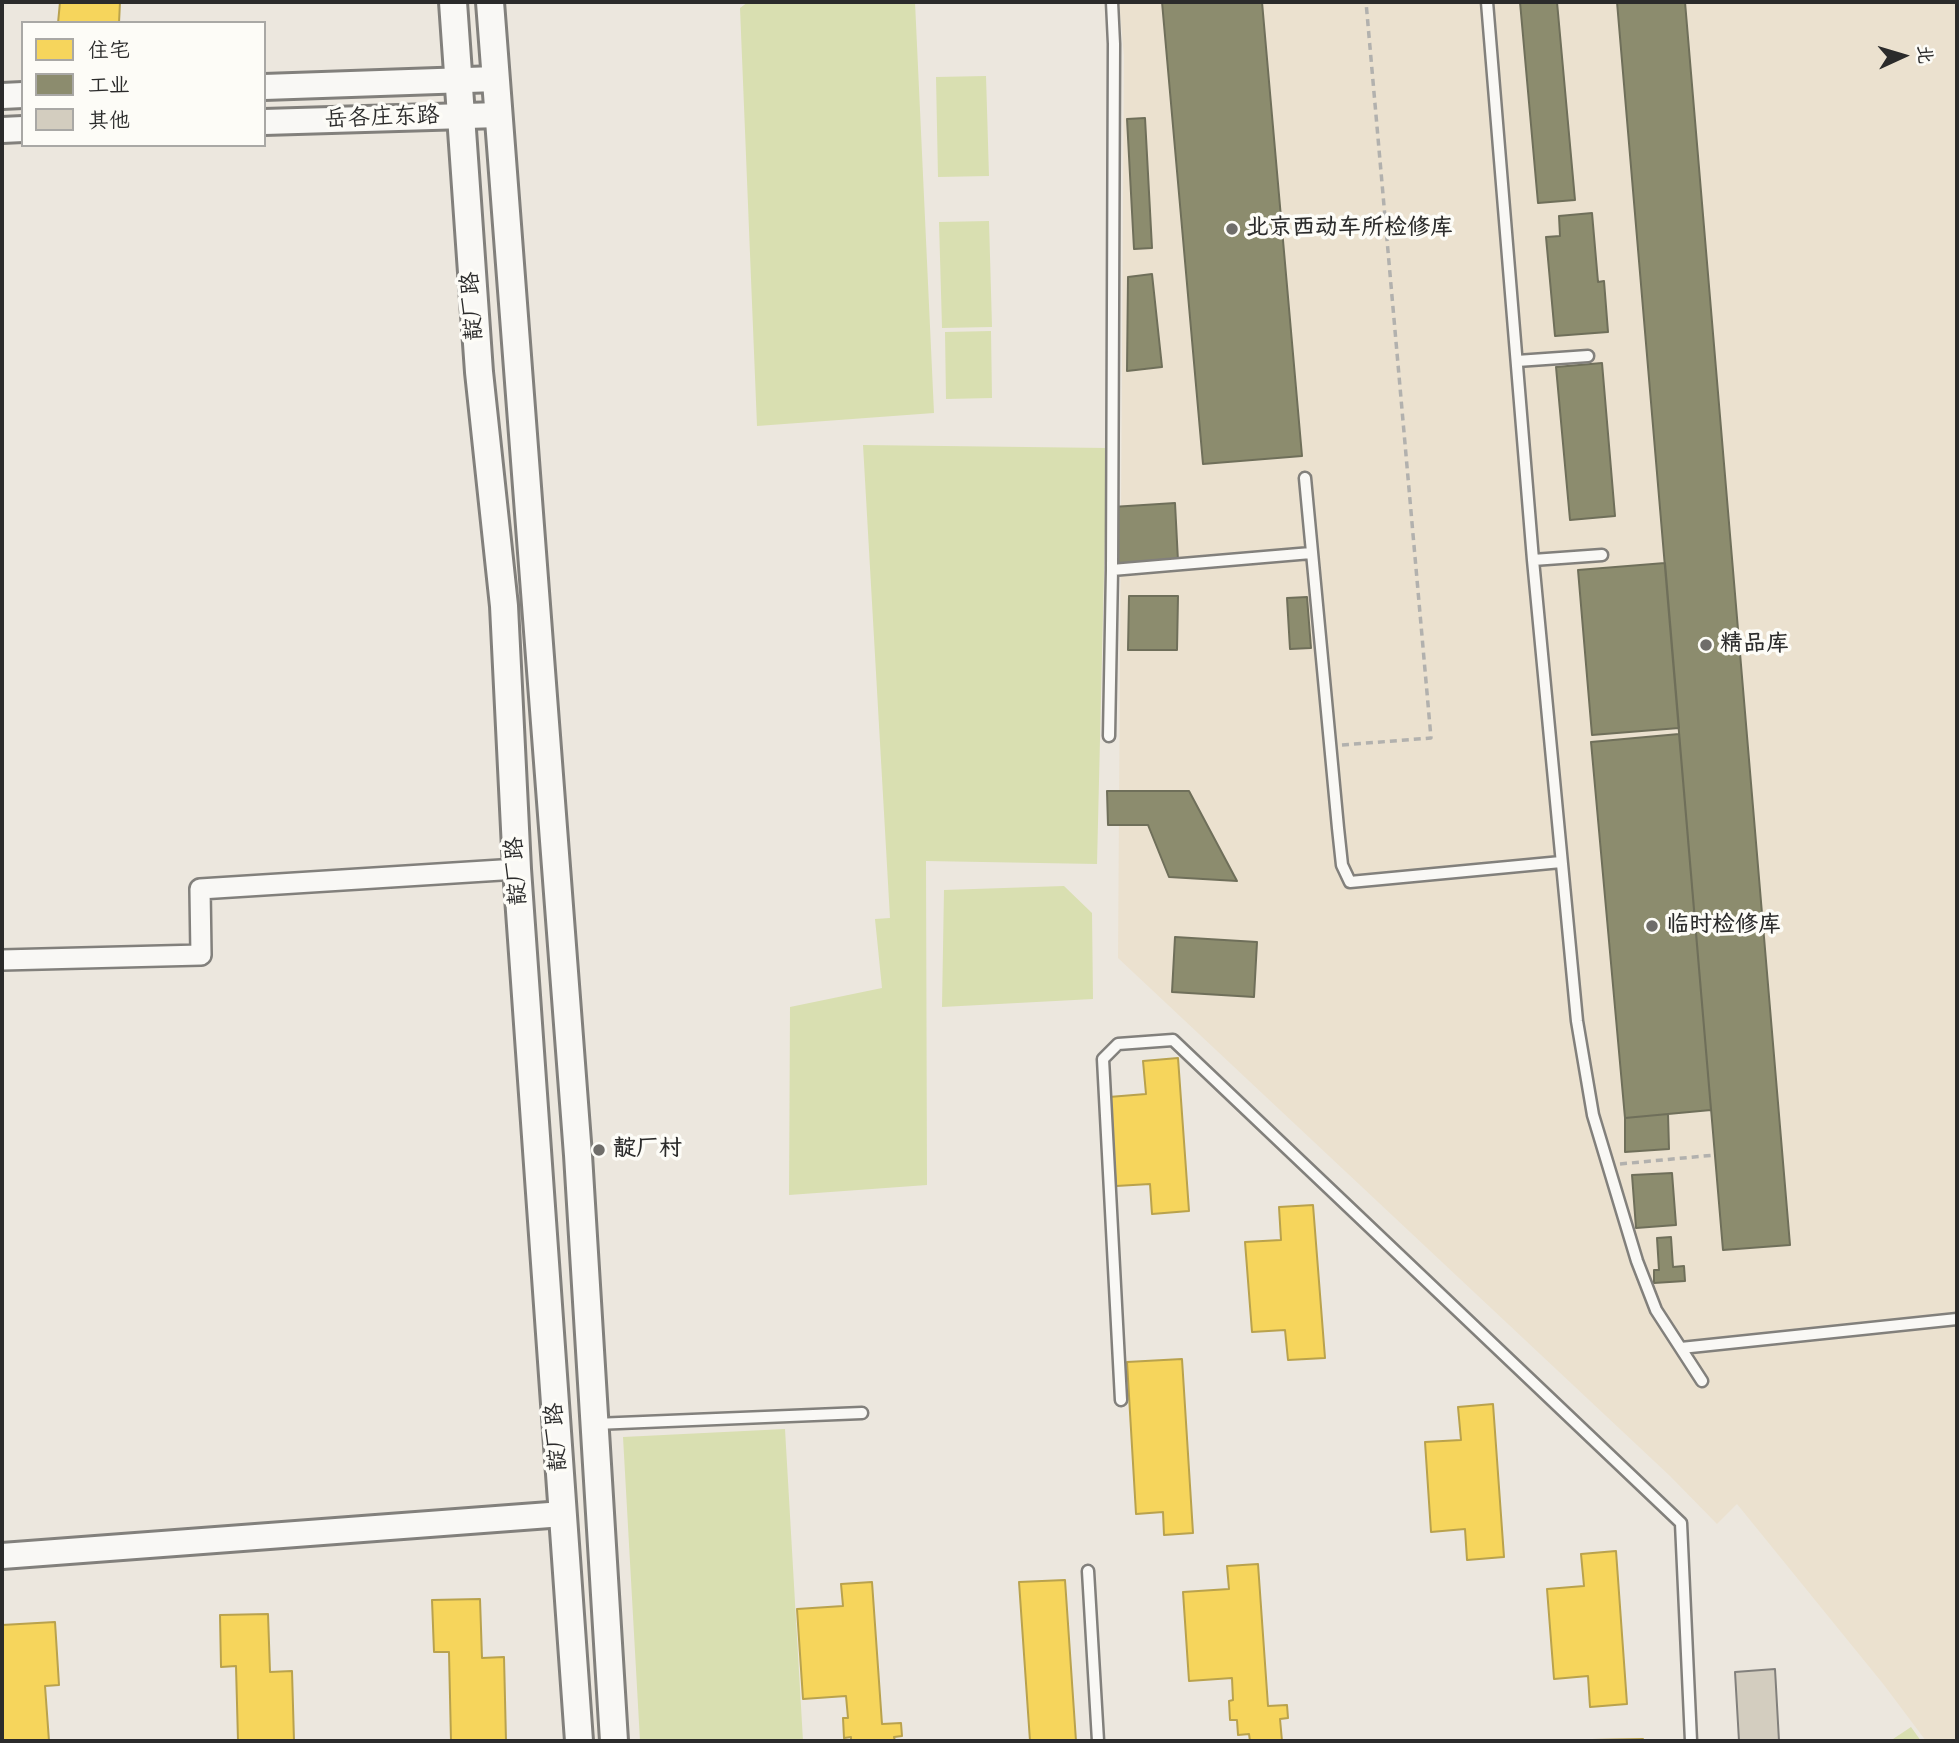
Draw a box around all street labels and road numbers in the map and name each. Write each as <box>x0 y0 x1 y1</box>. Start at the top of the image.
street label: 岳各庄东路 <box>324 103 440 135</box>
street label: 靛厂路 <box>458 271 490 341</box>
street label: 靛厂路 <box>502 836 534 906</box>
street label: 靛厂路 <box>542 1402 574 1472</box>

